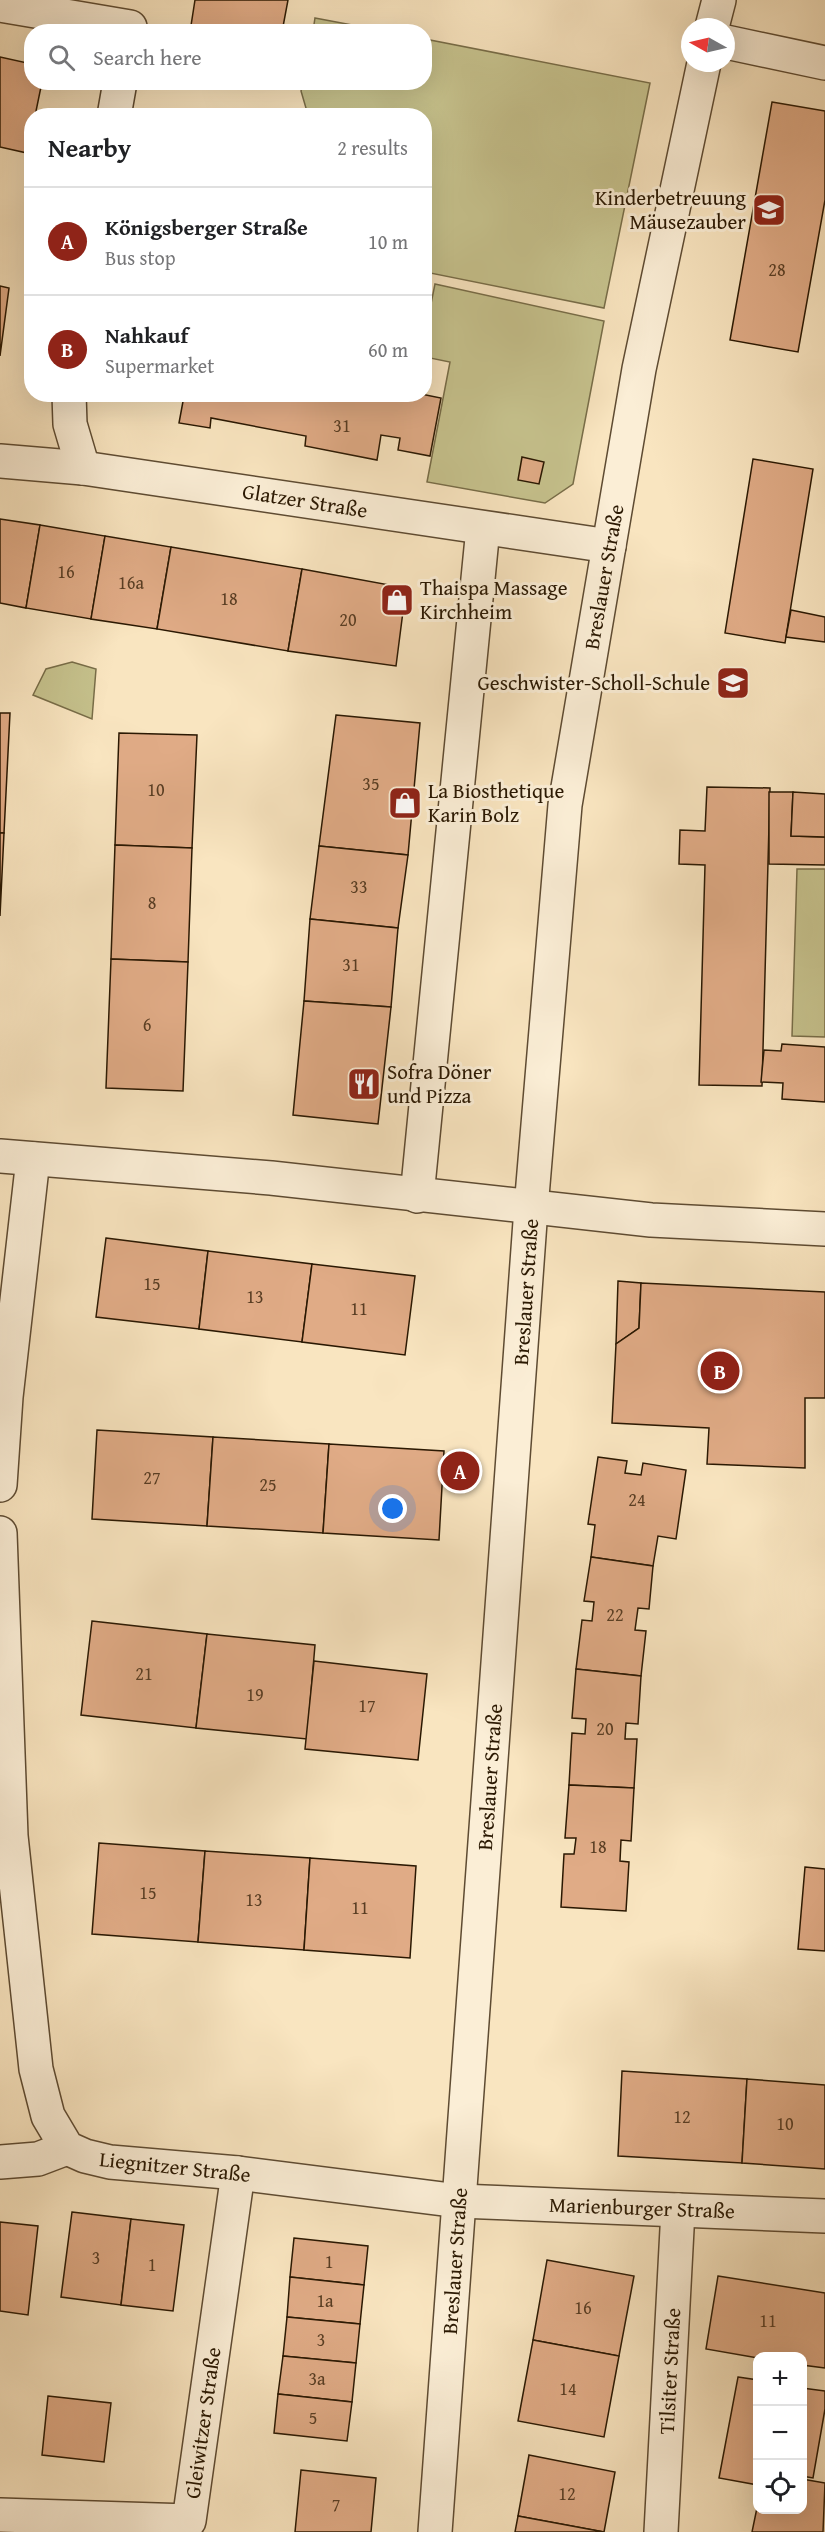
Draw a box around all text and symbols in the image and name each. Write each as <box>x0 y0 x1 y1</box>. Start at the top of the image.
north arrow <box>681 18 735 72</box>
search box <box>24 24 432 90</box>
icon: search <box>45 41 78 74</box>
text: Search here <box>93 41 202 73</box>
text: Nearby <box>48 128 131 167</box>
text: 2 results <box>337 133 408 162</box>
place label: Kinderbetreuung Mäusezauber <box>595 182 747 237</box>
school or university icon: Kinderbetreuung Mäusezauber <box>751 192 787 228</box>
text: Königsberger Straße <box>105 211 308 243</box>
text: A <box>61 227 74 256</box>
text: 10 m <box>368 227 408 256</box>
text: Bus stop <box>105 243 176 272</box>
house number: 28 <box>768 256 786 283</box>
text: Nahkauf <box>105 319 188 351</box>
text: B <box>61 335 74 364</box>
text: 60 m <box>368 335 408 364</box>
text: Supermarket <box>105 351 214 380</box>
house number: 31 <box>333 412 351 439</box>
street label: Glatzer Straße <box>240 475 370 526</box>
street label: Breslauer Straße <box>575 502 632 652</box>
house number: 16 <box>57 558 75 585</box>
house number: 16a <box>118 569 144 596</box>
place label: Thaispa Massage Kirchheim <box>420 572 568 627</box>
shop icon: Thaispa Massage Kirchheim <box>379 582 415 618</box>
house number: 18 <box>220 585 238 612</box>
house number: 20 <box>339 606 357 633</box>
school or university icon: Geschwister-Scholl-Schule <box>715 665 751 701</box>
place label: Geschwister-Scholl-Schule <box>477 667 710 698</box>
house number: 35 <box>362 770 380 797</box>
place label: La Biosthetique Karin Bolz <box>428 775 564 830</box>
house number: 10 <box>147 776 165 803</box>
shop icon: La Biosthetique Karin Bolz <box>387 785 423 821</box>
house number: 33 <box>350 873 368 900</box>
house number: 8 <box>148 889 156 916</box>
house number: 31 <box>342 951 360 978</box>
house number: 6 <box>143 1011 151 1038</box>
place label: Sofra Döner und Pizza <box>387 1056 492 1111</box>
restaurant icon: Sofra Döner und Pizza <box>346 1066 382 1102</box>
street label: Breslauer Straße <box>505 1217 546 1366</box>
house number: 15 <box>143 1270 161 1297</box>
house number: 13 <box>246 1283 264 1310</box>
house number: 11 <box>350 1295 368 1322</box>
pin: B <box>700 1348 740 1394</box>
pin: A <box>440 1448 480 1494</box>
house number: 27 <box>143 1464 161 1491</box>
house number: 25 <box>259 1471 277 1498</box>
house number: 24 <box>628 1486 646 1513</box>
your location <box>378 1494 407 1523</box>
house number: 22 <box>606 1601 624 1628</box>
house number: 21 <box>135 1660 153 1687</box>
house number: 19 <box>246 1681 264 1708</box>
house number: 17 <box>358 1692 376 1719</box>
street label: Breslauer Straße <box>469 1702 510 1851</box>
house number: 20 <box>596 1715 614 1742</box>
house number: 18 <box>589 1833 607 1860</box>
house number: 15 <box>139 1879 157 1906</box>
house number: 13 <box>245 1886 263 1913</box>
house number: 11 <box>351 1894 369 1921</box>
house number: 12 <box>673 2103 691 2130</box>
house number: 10 <box>776 2110 794 2137</box>
street label: Liegnitzer Straße <box>98 2143 252 2190</box>
street label: Breslauer Straße <box>434 2186 475 2335</box>
street label: Marienburger Straße <box>549 2189 736 2226</box>
house number: 3 <box>92 2244 100 2271</box>
house number: 1 <box>325 2248 333 2275</box>
house number: 1 <box>148 2251 156 2278</box>
house number: 1a <box>316 2287 334 2314</box>
house number: 16 <box>574 2294 592 2321</box>
street label: Tilsiter Straße <box>651 2307 688 2435</box>
house number: 11 <box>759 2307 777 2334</box>
house number: 3 <box>317 2326 325 2353</box>
street label: Gleiwitzer Straße <box>177 2345 229 2501</box>
map controls <box>753 2352 807 2514</box>
button: + <box>753 2352 807 2406</box>
house number: 3a <box>308 2365 326 2392</box>
house number: 14 <box>559 2375 577 2402</box>
house number: 5 <box>309 2404 317 2431</box>
button: − <box>753 2406 807 2460</box>
button: locate <box>753 2460 807 2514</box>
house number: 12 <box>558 2480 576 2507</box>
house number: 7 <box>332 2491 340 2518</box>

